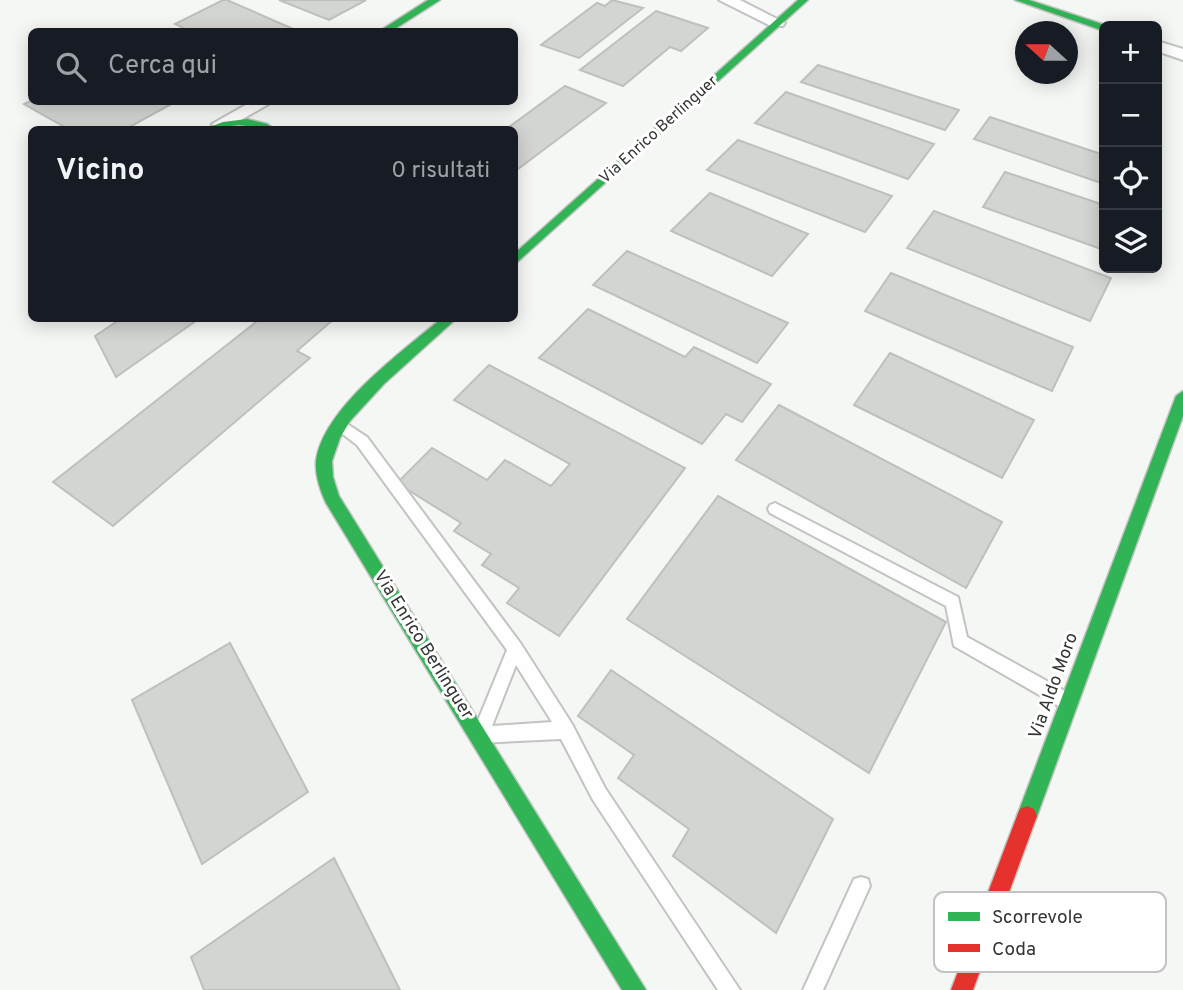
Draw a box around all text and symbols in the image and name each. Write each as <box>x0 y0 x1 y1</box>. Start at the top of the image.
north arrow <box>1015 21 1078 84</box>
map controls <box>1099 21 1162 273</box>
button: + <box>1099 21 1162 84</box>
search box <box>28 28 518 105</box>
icon: search <box>52 48 90 86</box>
text: Cerca qui <box>108 50 217 83</box>
street label: Via Enrico Berlinguer <box>596 72 722 188</box>
button: − <box>1099 84 1162 147</box>
button: locate <box>1099 147 1162 210</box>
text: Vicino <box>56 153 145 190</box>
text: 0 risultati <box>391 157 490 186</box>
button: layers <box>1099 210 1162 273</box>
street label: Via Enrico Berlinguer <box>368 566 478 724</box>
street label: Via Aldo Moro <box>1024 630 1084 742</box>
legend <box>934 892 1166 972</box>
text: Scorrevole <box>992 906 1083 930</box>
text: Coda <box>992 938 1036 962</box>

